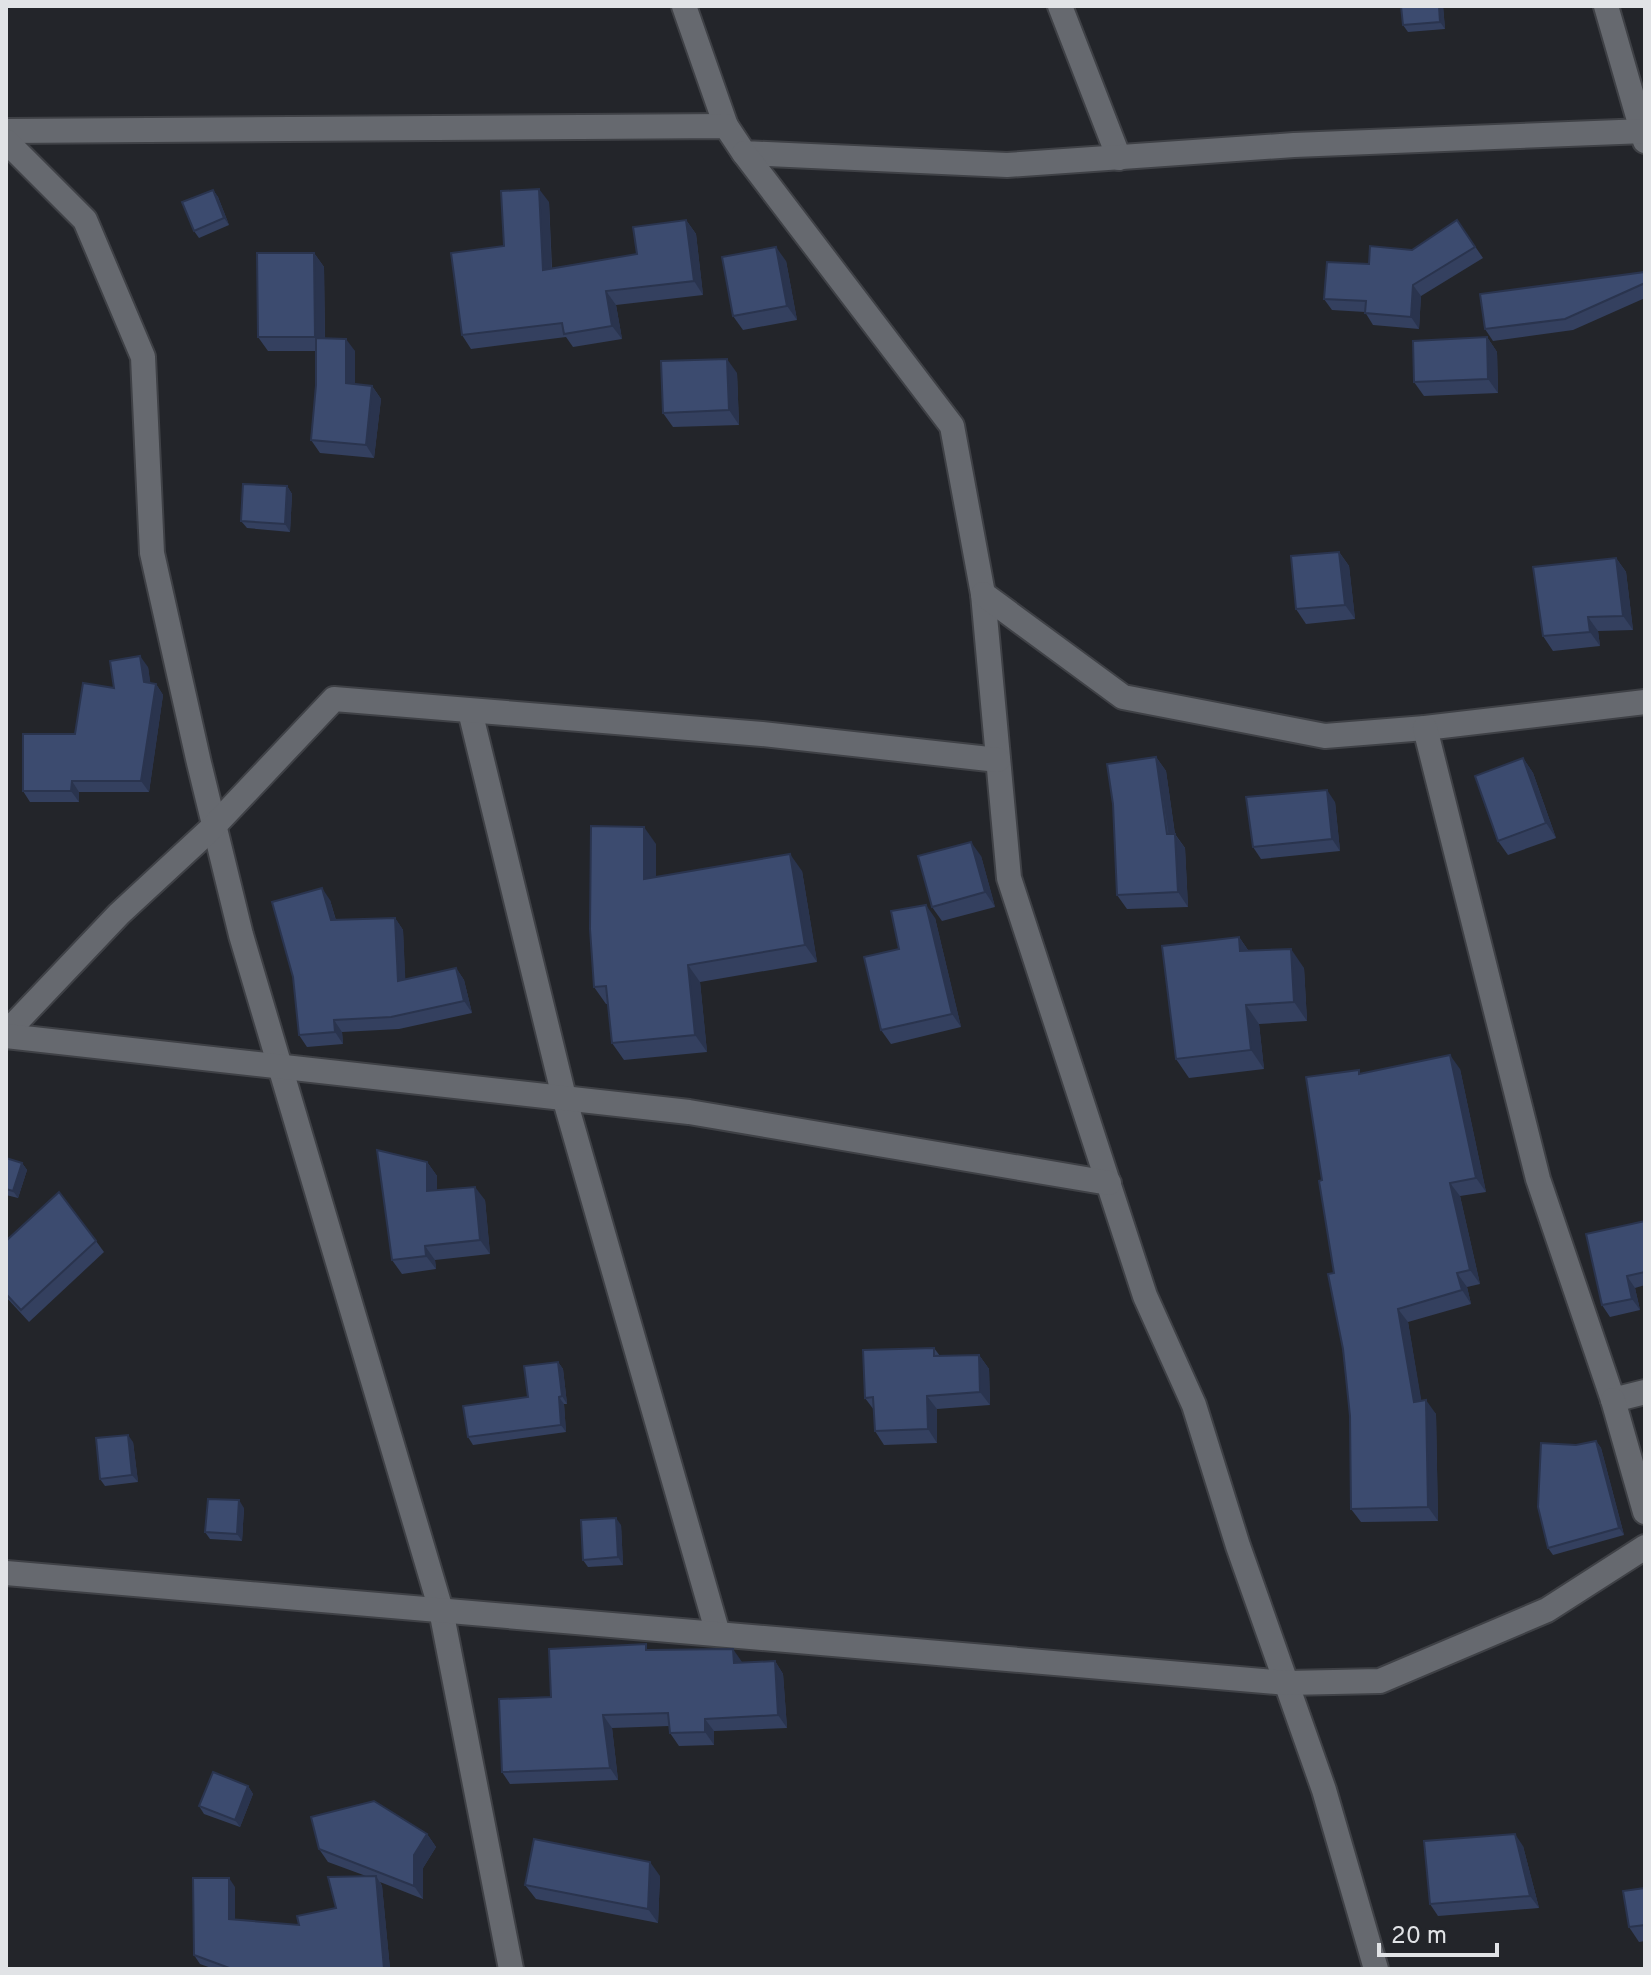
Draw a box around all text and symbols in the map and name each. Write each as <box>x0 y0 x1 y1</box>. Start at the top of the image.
scale bar <box>1379 1907 1497 1957</box>
text: 20 m <box>1391 1922 1447 1952</box>

